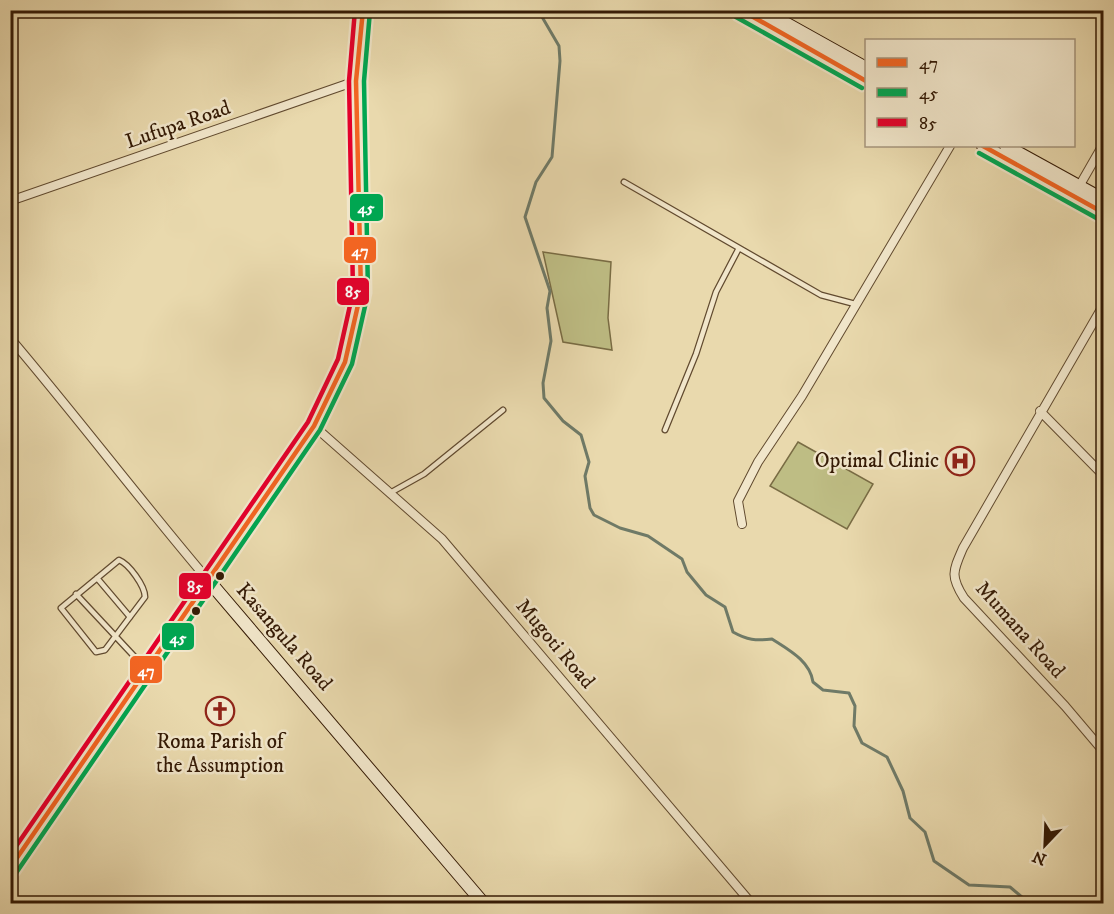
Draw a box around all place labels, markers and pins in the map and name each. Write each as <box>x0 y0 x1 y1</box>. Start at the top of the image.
hospital icon: Optimal Clinic <box>944 445 976 477</box>
place label: Optimal Clinic <box>815 448 939 474</box>
unlabelled marker <box>214 570 226 582</box>
unlabelled marker <box>190 605 202 617</box>
church icon: Roma Parish of the Assumption <box>204 695 236 727</box>
place label: Roma Parish of the Assumption <box>156 729 287 779</box>

